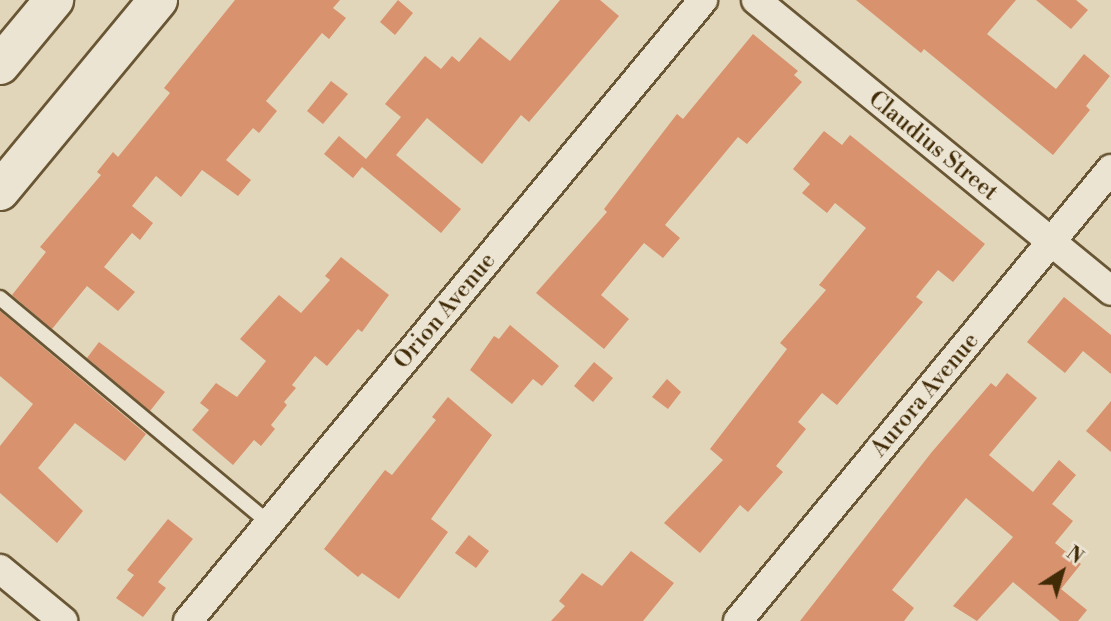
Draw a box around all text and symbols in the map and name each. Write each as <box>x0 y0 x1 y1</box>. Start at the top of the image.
street label: Claudius Street <box>863 85 1003 207</box>
street label: Orion Avenue <box>388 247 502 375</box>
street label: Aurora Avenue <box>865 327 985 463</box>
north arrow <box>1027 537 1097 607</box>
text: N <box>1061 541 1088 569</box>

